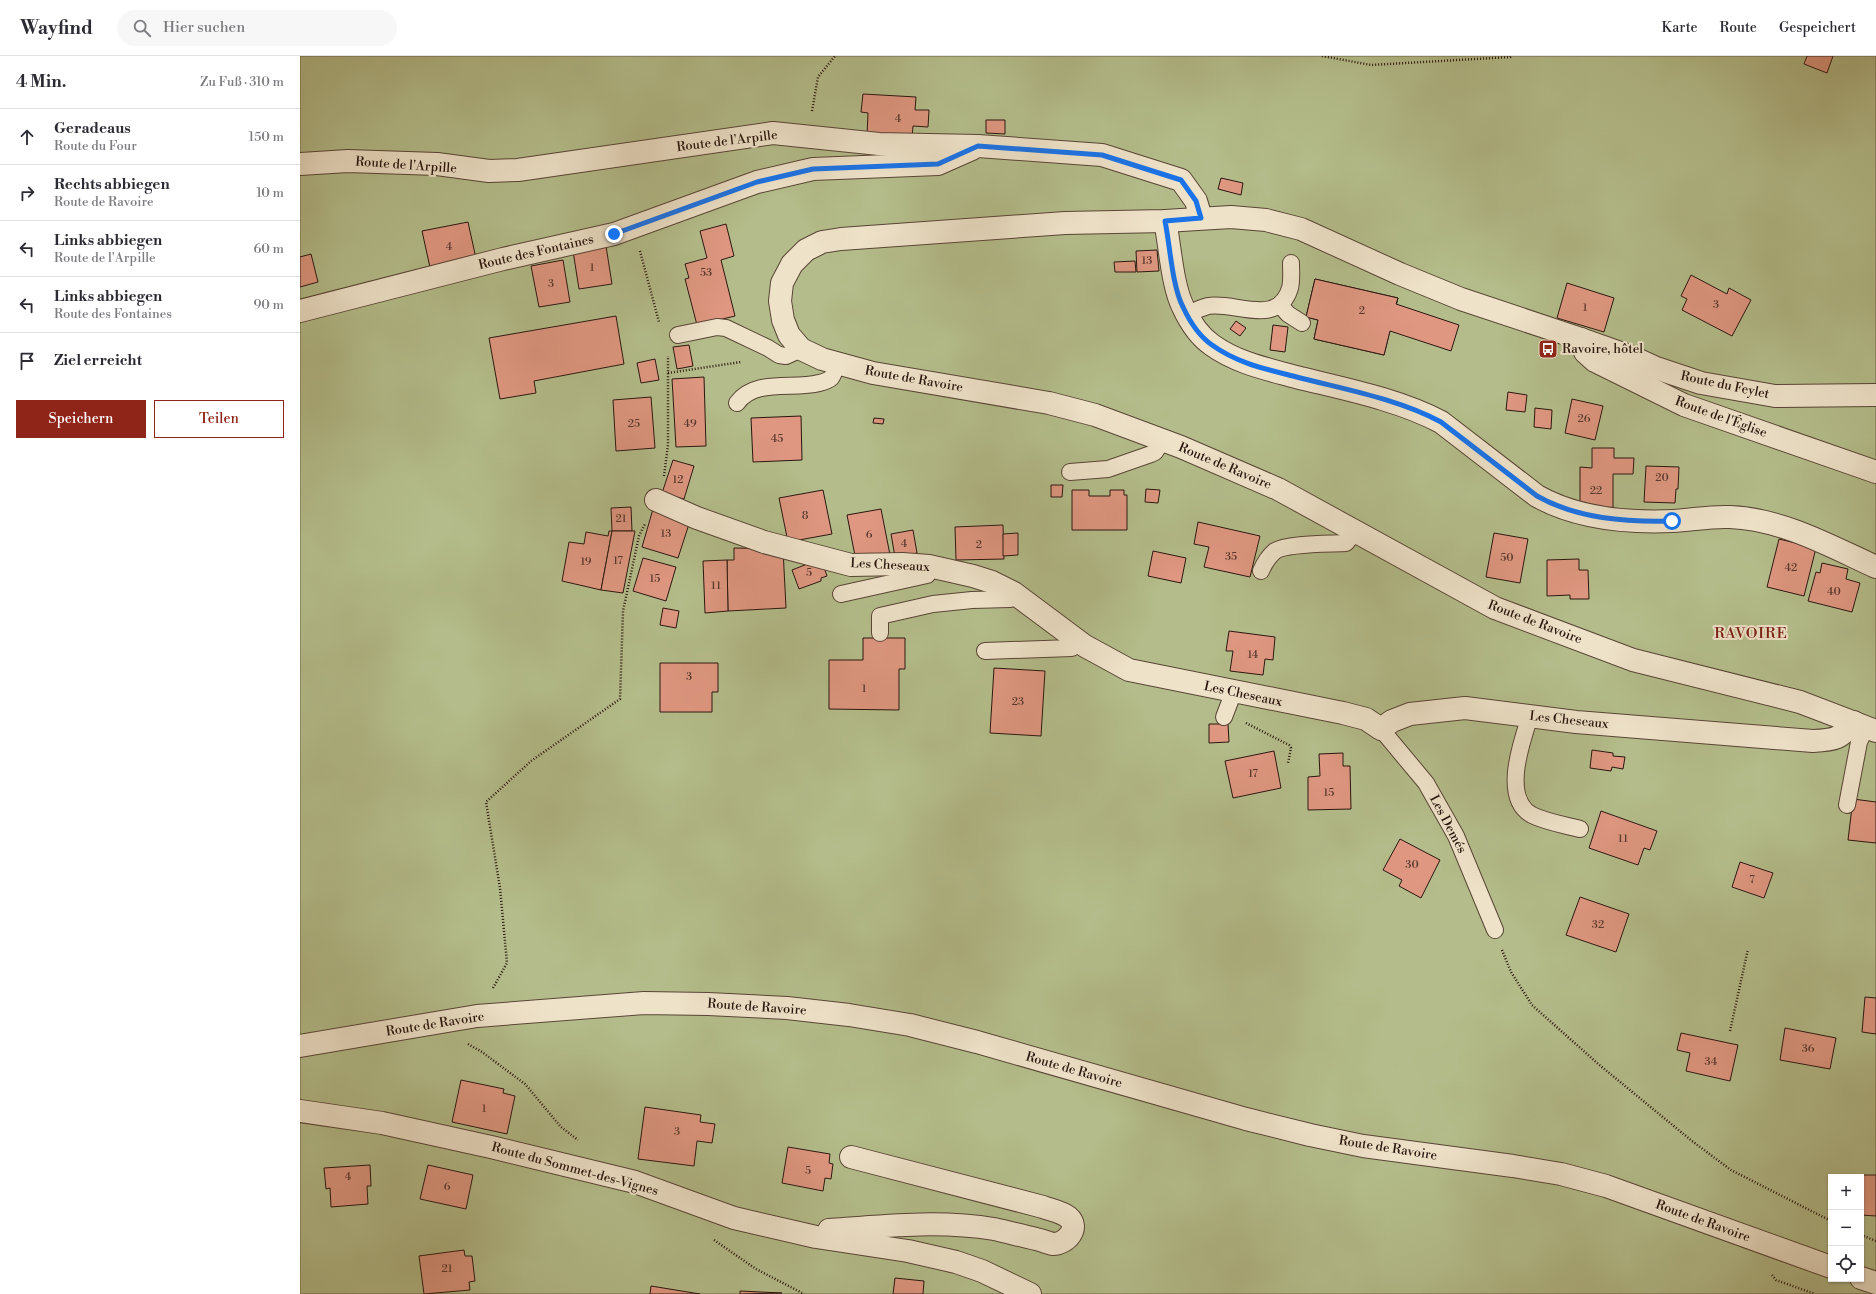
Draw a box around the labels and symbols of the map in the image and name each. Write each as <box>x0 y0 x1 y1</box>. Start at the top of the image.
house number: 4 <box>895 112 902 126</box>
street label: Route de l'Arpille <box>676 127 779 155</box>
street label: Route de l'Arpille <box>355 153 458 177</box>
route end <box>605 225 623 243</box>
street label: Route des Fontaines <box>477 231 596 273</box>
house number: 4 <box>446 240 453 254</box>
house number: 13 <box>1142 254 1152 268</box>
house number: 1 <box>590 261 595 275</box>
house number: 53 <box>700 266 712 280</box>
house number: 3 <box>548 277 554 291</box>
house number: 3 <box>1713 298 1719 312</box>
house number: 1 <box>1583 301 1588 315</box>
house number: 2 <box>1359 304 1365 318</box>
bus stop icon: Ravoire, hôtel <box>1537 338 1559 360</box>
place label: Ravoire, hôtel <box>1562 341 1643 357</box>
street label: Route de Ravoire <box>864 362 965 396</box>
street label: Route du Feylet <box>1679 368 1771 402</box>
street label: Route de l'Église <box>1673 392 1770 441</box>
house number: 26 <box>1578 412 1591 426</box>
house number: 25 <box>628 417 640 431</box>
house number: 49 <box>683 417 697 431</box>
house number: 45 <box>771 432 783 446</box>
street label: Route de Ravoire <box>1176 439 1274 493</box>
house number: 20 <box>1655 471 1669 485</box>
house number: 12 <box>672 473 684 487</box>
house number: 22 <box>1590 484 1602 498</box>
house number: 8 <box>802 509 809 523</box>
house number: 21 <box>615 512 627 526</box>
route start <box>1663 512 1681 530</box>
house number: 13 <box>661 527 671 541</box>
house number: 6 <box>866 528 873 542</box>
house number: 4 <box>901 537 908 551</box>
house number: 2 <box>976 538 982 552</box>
house number: 35 <box>1225 550 1237 564</box>
house number: 50 <box>1500 551 1514 565</box>
house number: 17 <box>613 554 623 568</box>
house number: 19 <box>580 555 592 569</box>
street label: Les Cheseaux <box>850 555 931 575</box>
house number: 42 <box>1785 561 1797 575</box>
house number: 5 <box>806 566 812 580</box>
house number: 15 <box>650 572 660 586</box>
house number: 11 <box>711 579 721 593</box>
house number: 40 <box>1827 585 1841 599</box>
street label: Route de Ravoire <box>1486 597 1585 647</box>
district label: RAVOIRE <box>1714 624 1788 643</box>
house number: 14 <box>1248 648 1259 662</box>
house number: 3 <box>686 670 692 684</box>
street label: Les Cheseaux <box>1202 678 1284 710</box>
house number: 1 <box>862 682 867 696</box>
house number: 23 <box>1012 695 1024 709</box>
street label: Les Cheseaux <box>1529 708 1610 732</box>
house number: 17 <box>1248 767 1258 781</box>
house number: 15 <box>1324 786 1334 800</box>
street label: Les Demés <box>1426 792 1470 856</box>
house number: 11 <box>1618 832 1628 846</box>
house number: 30 <box>1405 858 1419 872</box>
house number: 7 <box>1749 873 1755 887</box>
house number: 32 <box>1592 918 1604 932</box>
street label: Route de Ravoire <box>707 996 808 1018</box>
street label: Route de Ravoire <box>385 1008 486 1040</box>
house number: 36 <box>1802 1042 1815 1056</box>
street label: Route de Ravoire <box>1024 1049 1124 1092</box>
house number: 34 <box>1705 1055 1718 1069</box>
house number: 1 <box>482 1102 487 1116</box>
house number: 3 <box>674 1125 680 1139</box>
street label: Route de Ravoire <box>1338 1132 1439 1164</box>
street label: Route du Sommet-des-Vignes <box>490 1139 660 1199</box>
house number: 5 <box>805 1164 811 1178</box>
house number: 4 <box>345 1170 352 1184</box>
house number: 6 <box>444 1180 451 1194</box>
street label: Route de Ravoire <box>1653 1196 1753 1246</box>
house number: 21 <box>441 1262 453 1276</box>

